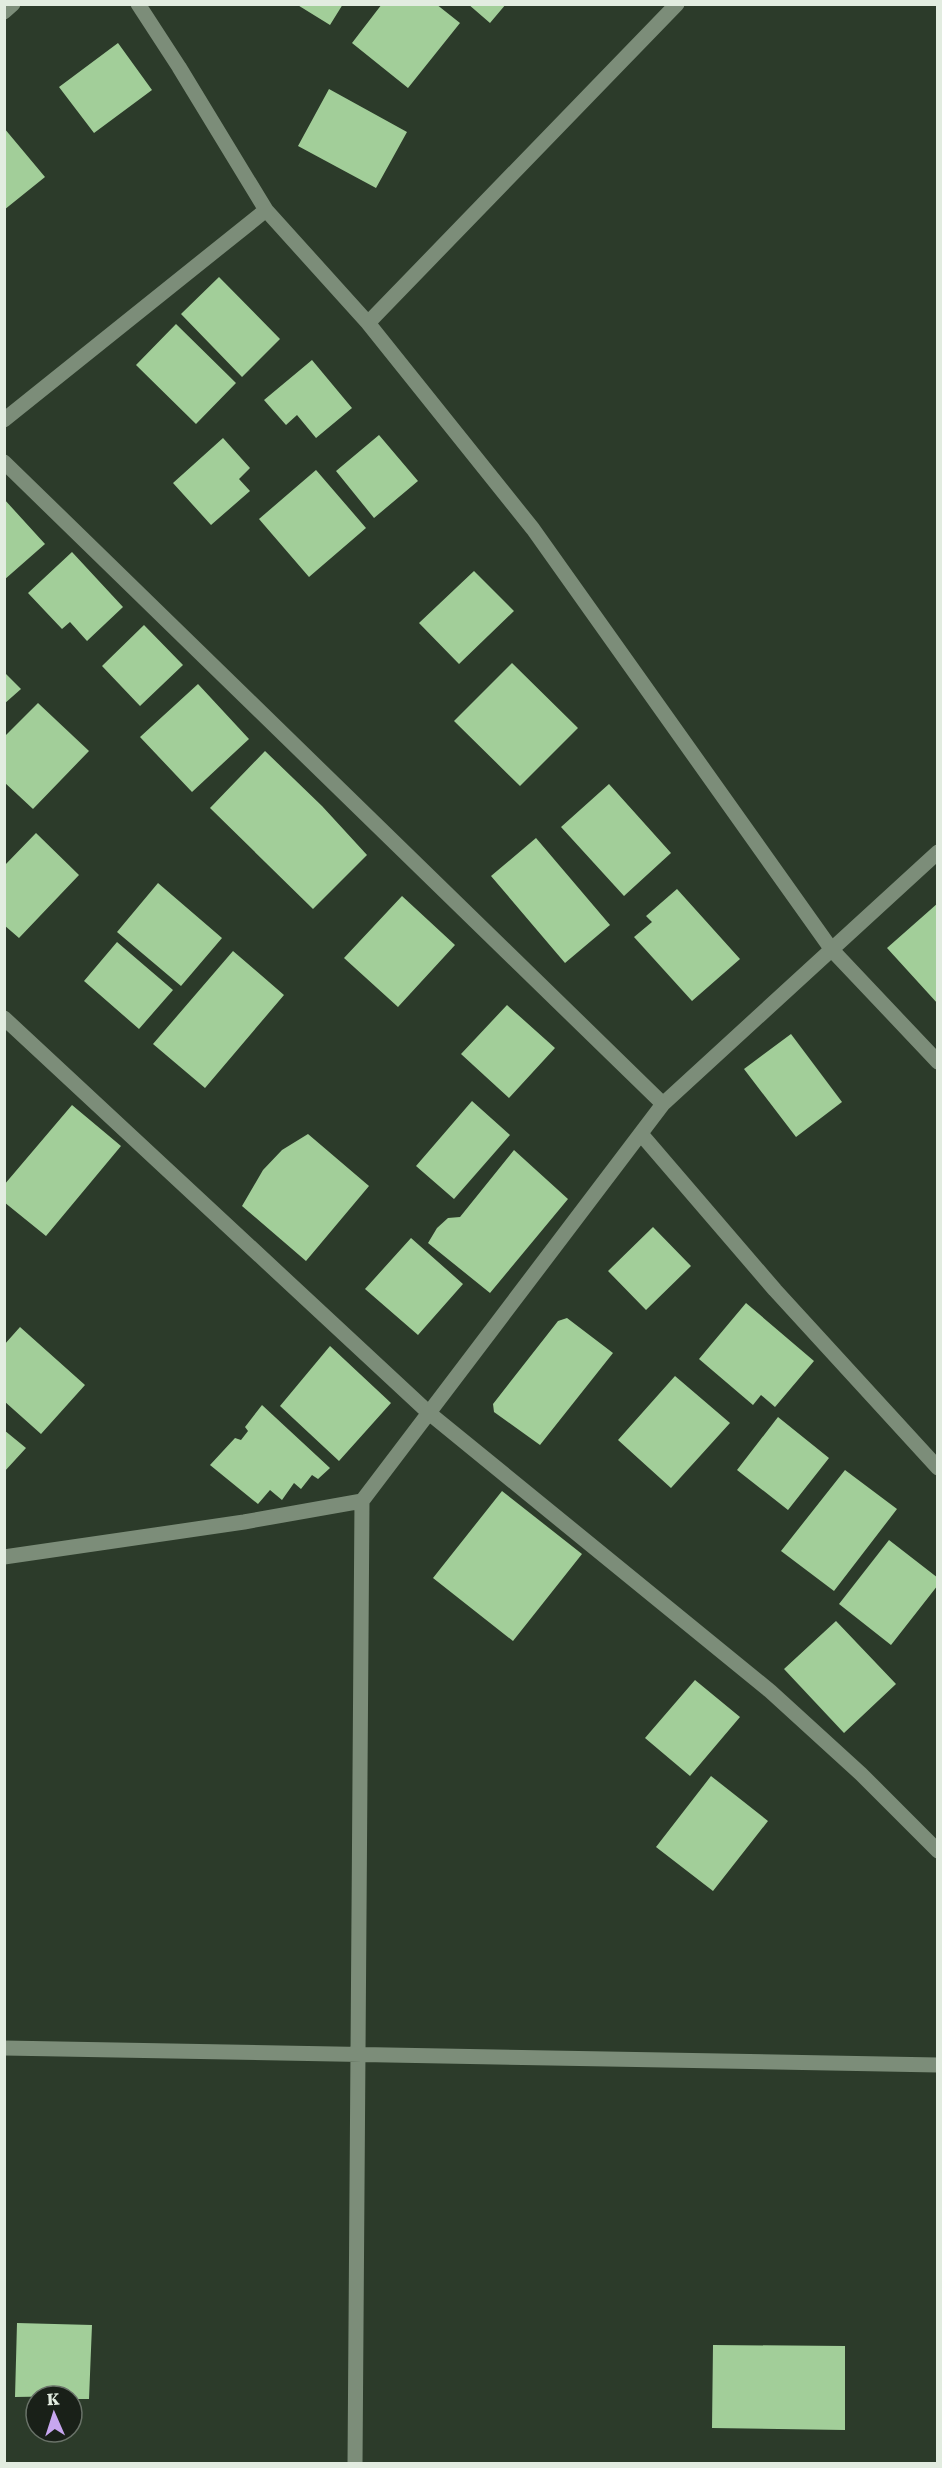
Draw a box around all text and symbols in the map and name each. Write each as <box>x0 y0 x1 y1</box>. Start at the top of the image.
north arrow <box>24 2384 84 2444</box>
text: K <box>46 2390 60 2409</box>

